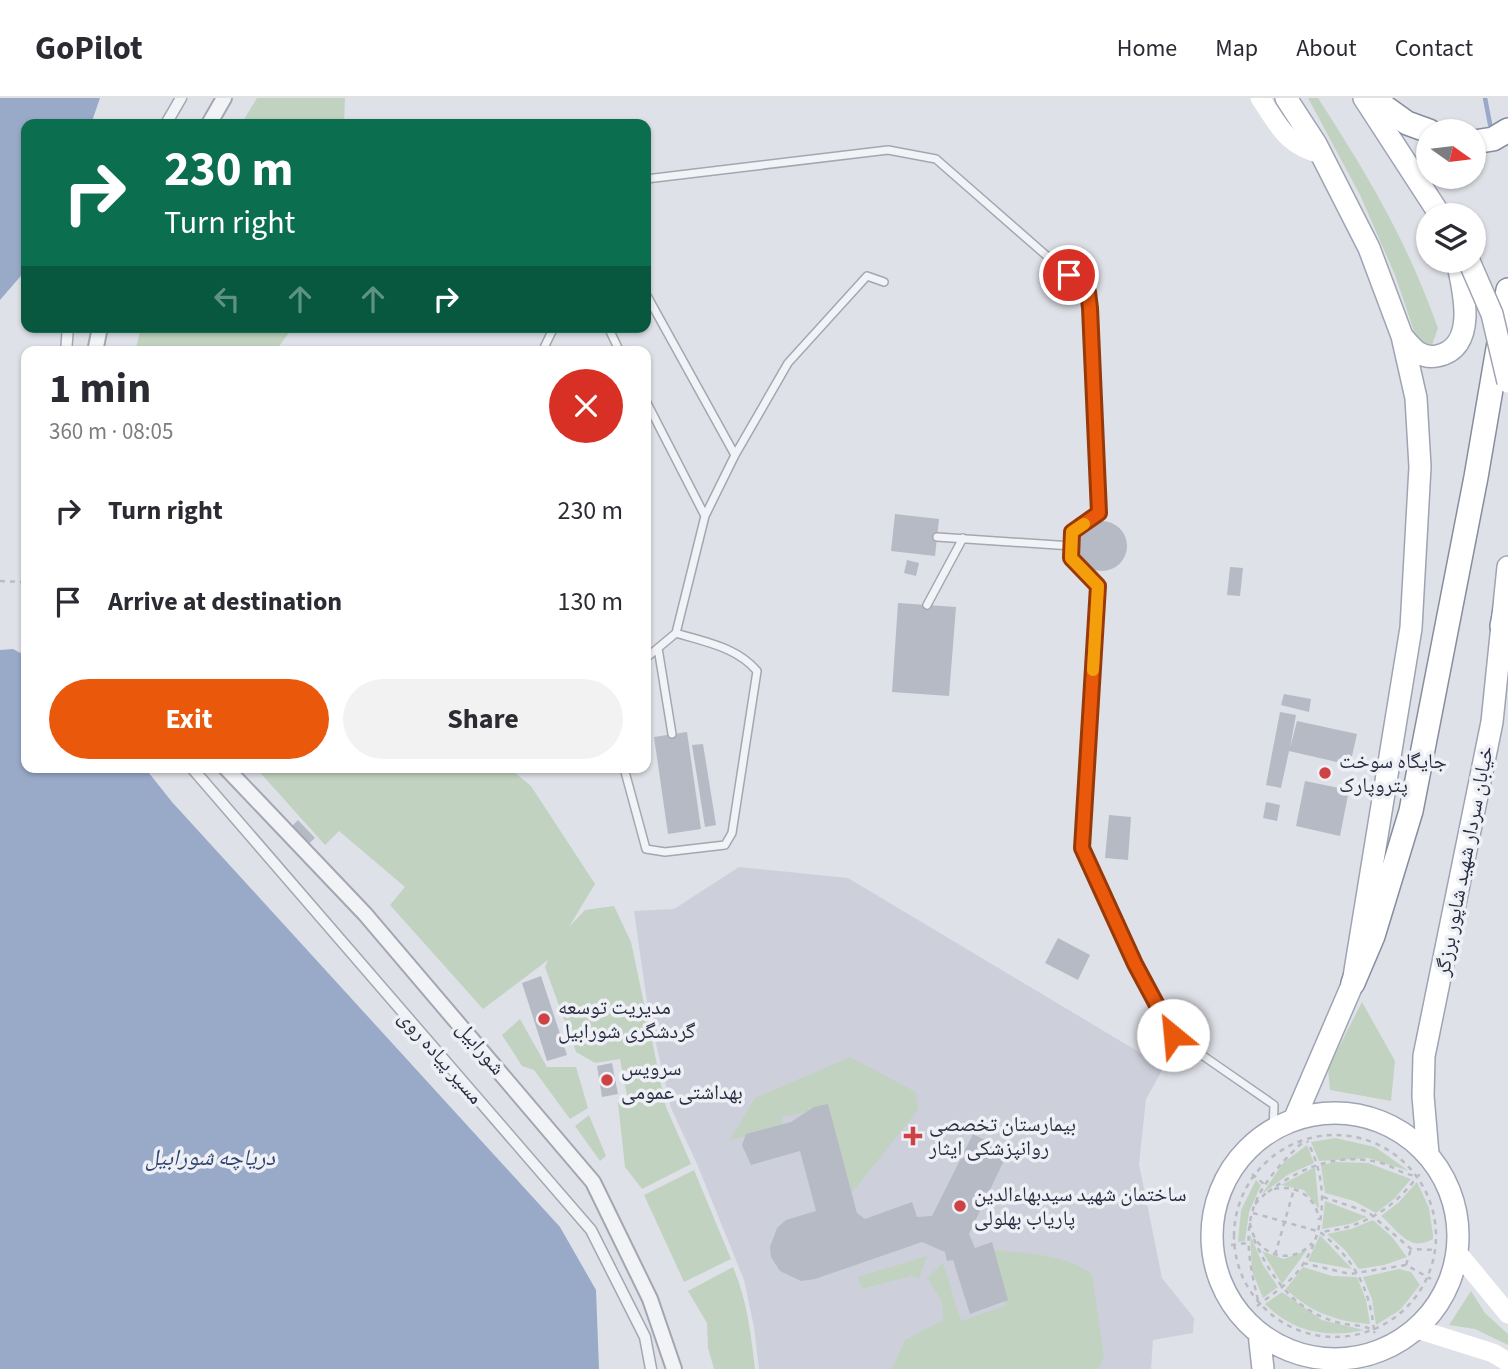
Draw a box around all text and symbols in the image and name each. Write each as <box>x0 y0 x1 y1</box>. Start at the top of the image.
text: GoPilot <box>35 25 143 72</box>
text: Home <box>1117 31 1177 66</box>
text: Map <box>1215 31 1258 66</box>
text: About <box>1296 31 1357 66</box>
text: Contact <box>1395 31 1473 66</box>
north arrow <box>1416 119 1486 189</box>
map controls <box>1416 119 1486 273</box>
text: 230 m <box>164 135 293 205</box>
icon: right <box>49 147 140 238</box>
text: Turn right <box>164 200 295 246</box>
button: layers <box>1416 203 1486 273</box>
pin <box>1039 245 1099 305</box>
icon: arrive <box>1050 256 1088 294</box>
icon: left <box>208 280 246 318</box>
icon: ahead <box>281 280 319 318</box>
icon: ahead <box>354 280 392 318</box>
icon: right <box>427 280 465 318</box>
text: 1 min <box>49 359 151 419</box>
button: close <box>549 369 623 443</box>
text: 360 m · 08:05 <box>49 415 173 448</box>
icon: right <box>49 492 87 530</box>
text: Turn right <box>108 492 223 529</box>
text: 230 m <box>557 492 623 529</box>
icon: arrive <box>49 583 87 621</box>
text: Arrive at destination <box>108 583 342 620</box>
text: 130 m <box>557 583 623 620</box>
button: Exit <box>49 679 329 759</box>
button: Share <box>343 679 623 759</box>
street label: خیابان سردار شهید شاپور برزگر <box>1427 743 1501 980</box>
place label: جایگاه سوخت پتروپارک <box>1339 746 1447 800</box>
marker: جایگاه سوخت پتروپارک <box>1317 765 1333 781</box>
place label: مدیریت توسعه گردشگری شورابیل <box>558 992 696 1046</box>
position arrow <box>1136 998 1210 1072</box>
street label: مسیر پیاده روی <box>392 1003 490 1111</box>
marker: مدیریت توسعه گردشگری شورابیل <box>536 1011 552 1027</box>
street label: شورابیل <box>449 1014 513 1082</box>
place label: سرویس بهداشتی عمومی <box>621 1053 743 1107</box>
marker: سرویس بهداشتی عمومی <box>599 1072 615 1088</box>
place label: بیمارستان تخصصی روانپزشکی ایثار <box>928 1109 1076 1163</box>
marker: بیمارستان تخصصی روانپزشکی ایثار <box>903 1126 923 1146</box>
water label: دریاچه شورابیل <box>145 1141 276 1174</box>
place label: ساختمان شهید سیدبهاءالدین پاریاب بهلولی <box>974 1179 1187 1233</box>
marker: ساختمان شهید سیدبهاءالدین پاریاب بهلولی <box>952 1198 968 1214</box>

